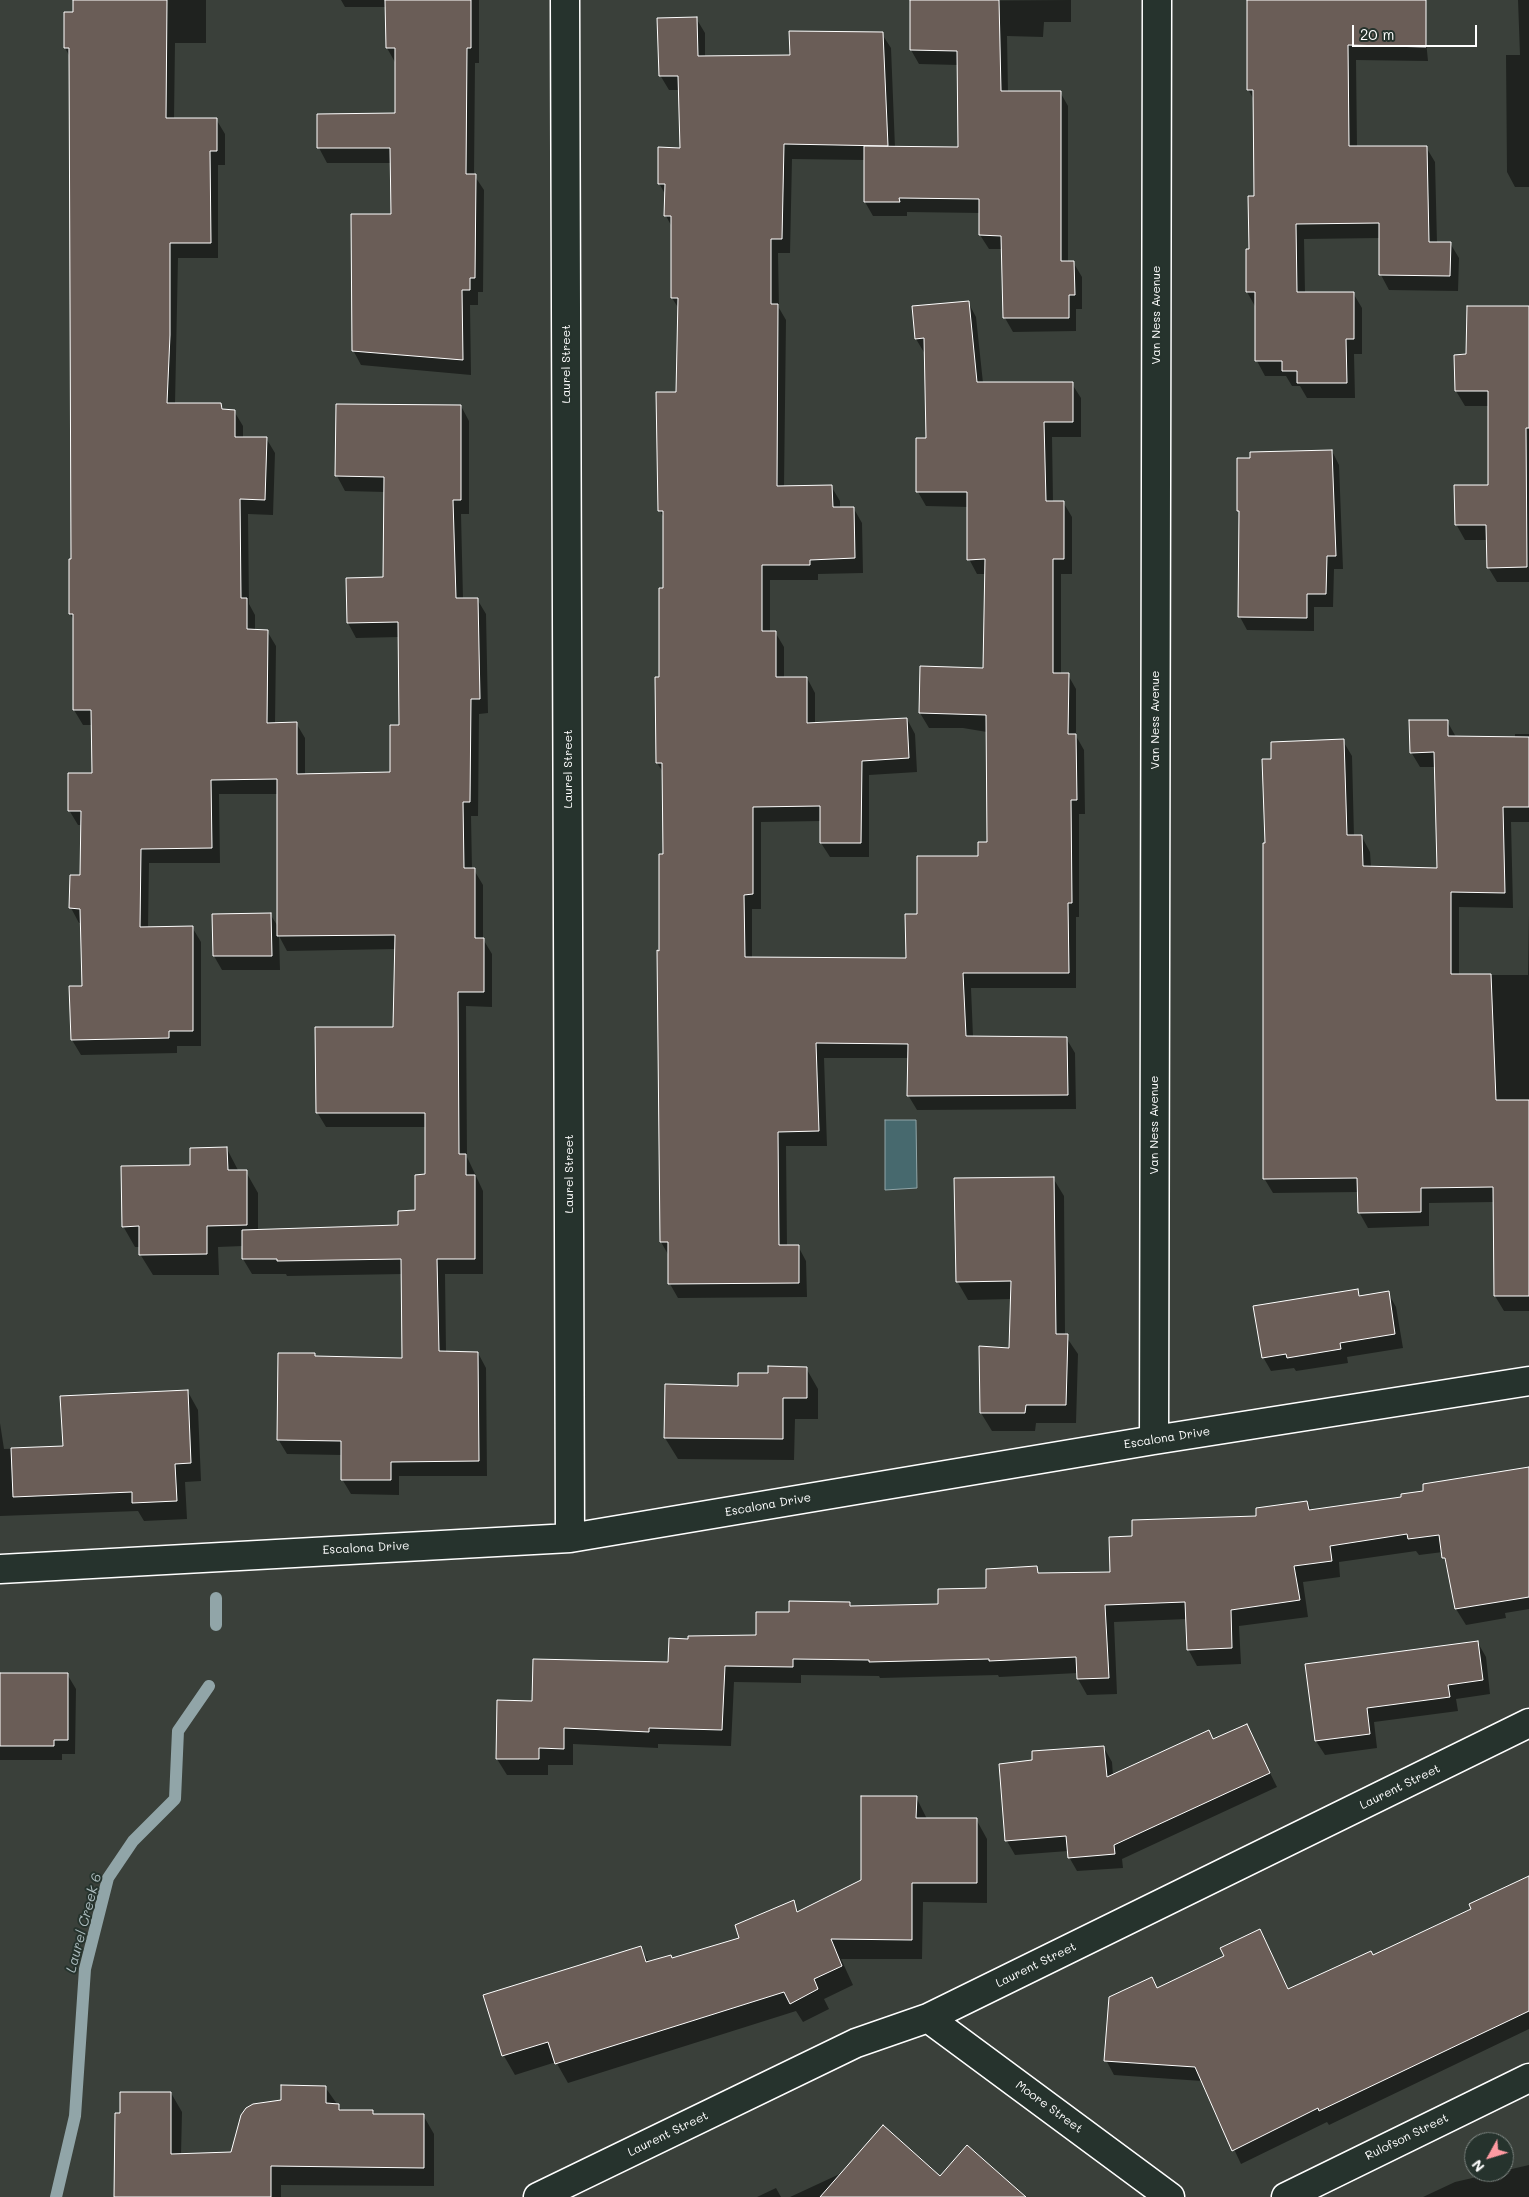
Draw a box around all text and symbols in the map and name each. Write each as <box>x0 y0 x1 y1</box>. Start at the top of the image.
scale bar <box>1354 15 1479 47</box>
text: 20 m <box>1360 24 1394 44</box>
street label: Van Ness Avenue <box>1149 266 1163 364</box>
street label: Laurel Street <box>559 325 573 403</box>
street label: Van Ness Avenue <box>1148 671 1162 769</box>
street label: Laurel Street <box>561 730 575 808</box>
street label: Van Ness Avenue <box>1147 1076 1161 1174</box>
street label: Laurel Street <box>562 1135 576 1213</box>
street label: Escalona Drive <box>1123 1424 1211 1452</box>
street label: Escalona Drive <box>724 1490 812 1520</box>
street label: Escalona Drive <box>322 1539 410 1557</box>
street label: Laurent Street <box>1357 1761 1443 1813</box>
water label: Laurel Creek 6 <box>63 1871 105 1975</box>
street label: Laurent Street <box>993 1939 1079 1991</box>
street label: Moore Street <box>1013 2078 1085 2136</box>
street label: Laurent Street <box>625 2108 711 2160</box>
street label: Rulofson Street <box>1363 2111 1451 2163</box>
north arrow <box>1464 2132 1514 2182</box>
text: N <box>1467 2156 1488 2176</box>

